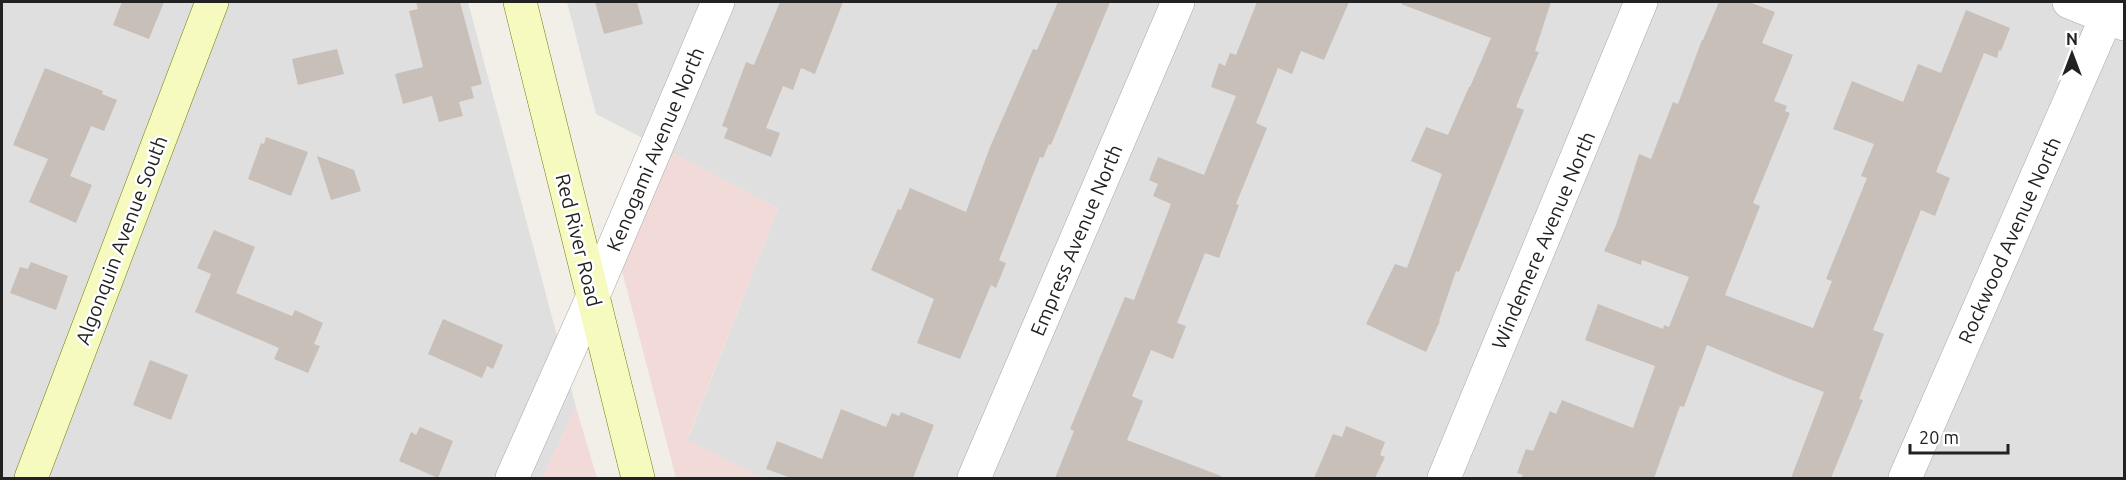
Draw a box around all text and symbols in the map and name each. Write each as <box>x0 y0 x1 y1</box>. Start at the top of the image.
north arrow <box>2042 24 2102 84</box>
text: N <box>2066 30 2078 48</box>
street label: Kenogami Avenue North <box>602 44 708 254</box>
street label: Windemere Avenue North <box>1487 128 1599 352</box>
street label: Algonquin Avenue South <box>71 132 171 348</box>
street label: Rockwood Avenue North <box>1953 133 2065 347</box>
street label: Empress Avenue North <box>1025 141 1127 339</box>
street label: Red River Road <box>551 171 607 309</box>
scale bar <box>1910 417 2008 455</box>
text: 20 m <box>1919 427 1959 447</box>

